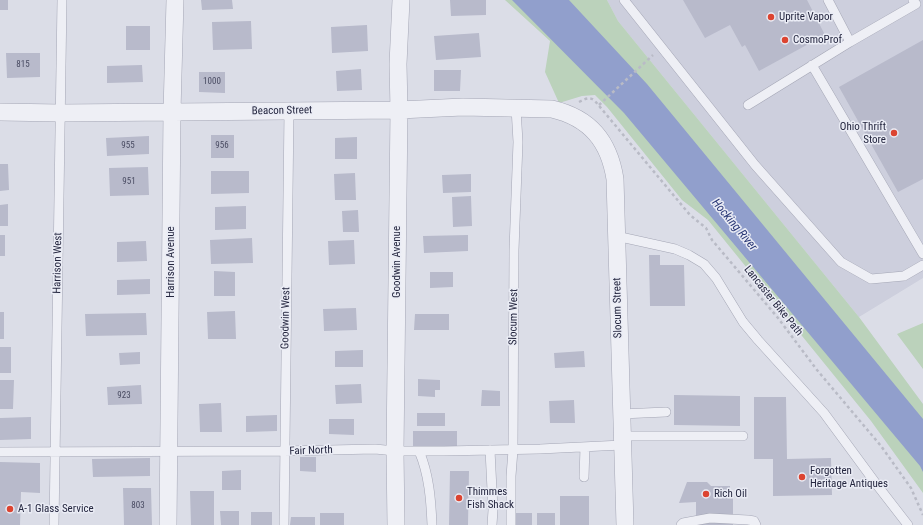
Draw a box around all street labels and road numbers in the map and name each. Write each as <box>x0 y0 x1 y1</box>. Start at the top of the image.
street label: Beacon Street <box>252 104 312 118</box>
street label: Harrison Avenue <box>164 226 178 298</box>
street label: Goodwin Avenue <box>390 226 404 298</box>
street label: Harrison West <box>51 232 65 294</box>
street label: Lancaster Bike Path <box>741 263 805 339</box>
street label: Slocum Street <box>611 278 625 338</box>
street label: Goodwin West <box>279 287 293 349</box>
street label: Slocum West <box>507 289 521 345</box>
street label: Fair North <box>289 444 333 458</box>

